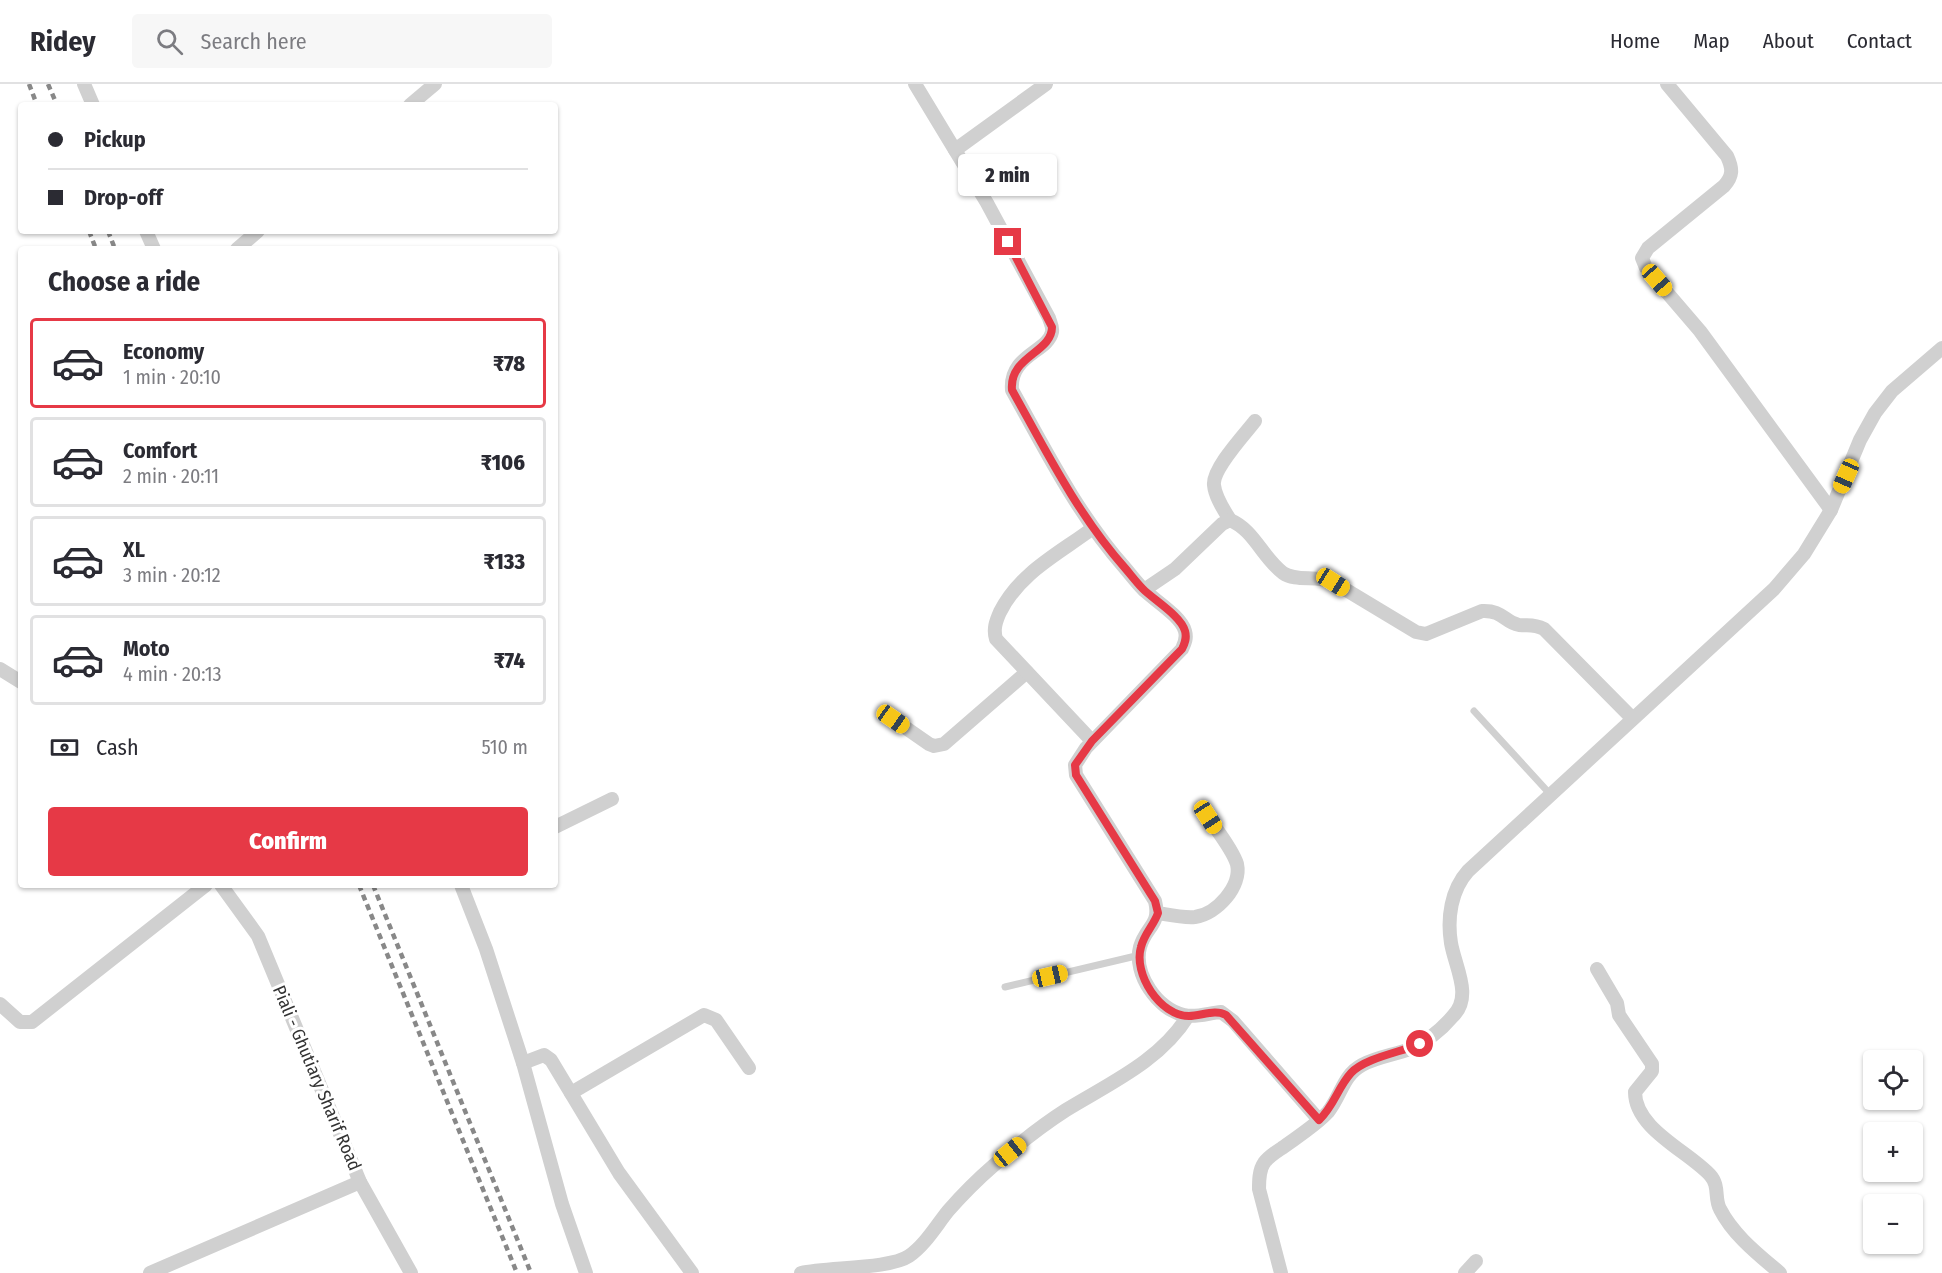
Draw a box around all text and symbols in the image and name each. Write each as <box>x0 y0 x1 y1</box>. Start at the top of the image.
search box <box>132 14 552 68</box>
text: Ridey <box>30 25 96 58</box>
icon: search <box>153 25 186 58</box>
text: Search here <box>201 28 307 55</box>
text: Home <box>1610 28 1660 54</box>
text: Map <box>1693 28 1730 54</box>
text: About <box>1763 28 1814 54</box>
text: Contact <box>1847 28 1912 54</box>
text: Pickup <box>84 126 146 153</box>
callout: 2 min <box>958 155 1058 197</box>
text: 2 min <box>985 163 1030 187</box>
text: Drop-off <box>84 184 163 211</box>
route end <box>994 228 1021 255</box>
car <box>1638 261 1676 299</box>
text: Choose a ride <box>48 266 200 298</box>
icon: car <box>51 336 105 390</box>
text: Economy <box>123 338 204 365</box>
text: ₹78 <box>493 350 525 377</box>
text: 1 min · 20:10 <box>123 365 221 389</box>
icon: car <box>51 435 105 489</box>
text: Comfort <box>123 437 197 464</box>
text: ₹106 <box>481 449 525 476</box>
car <box>1830 456 1862 496</box>
text: 2 min · 20:11 <box>123 464 219 488</box>
icon: car <box>51 534 105 588</box>
text: XL <box>123 536 145 563</box>
text: ₹133 <box>484 548 525 575</box>
text: 3 min · 20:12 <box>123 563 221 587</box>
car <box>1313 565 1353 599</box>
icon: car <box>51 633 105 687</box>
text: Moto <box>123 635 170 662</box>
text: ₹74 <box>494 647 525 674</box>
text: 4 min · 20:13 <box>123 662 221 686</box>
car <box>873 701 913 737</box>
icon: cash <box>48 731 81 764</box>
text: Cash <box>96 734 139 761</box>
text: 510 m <box>482 735 528 759</box>
car <box>1191 797 1225 837</box>
button: Confirm <box>48 807 528 876</box>
car <box>1030 963 1070 989</box>
street label: Piali - Ghutiary Sharif Road <box>268 982 366 1174</box>
route start <box>1406 1030 1433 1057</box>
map controls <box>1863 1050 1923 1254</box>
button: locate <box>1863 1050 1923 1110</box>
button: + <box>1863 1122 1923 1182</box>
car <box>990 1134 1030 1170</box>
button: − <box>1863 1194 1923 1254</box>

